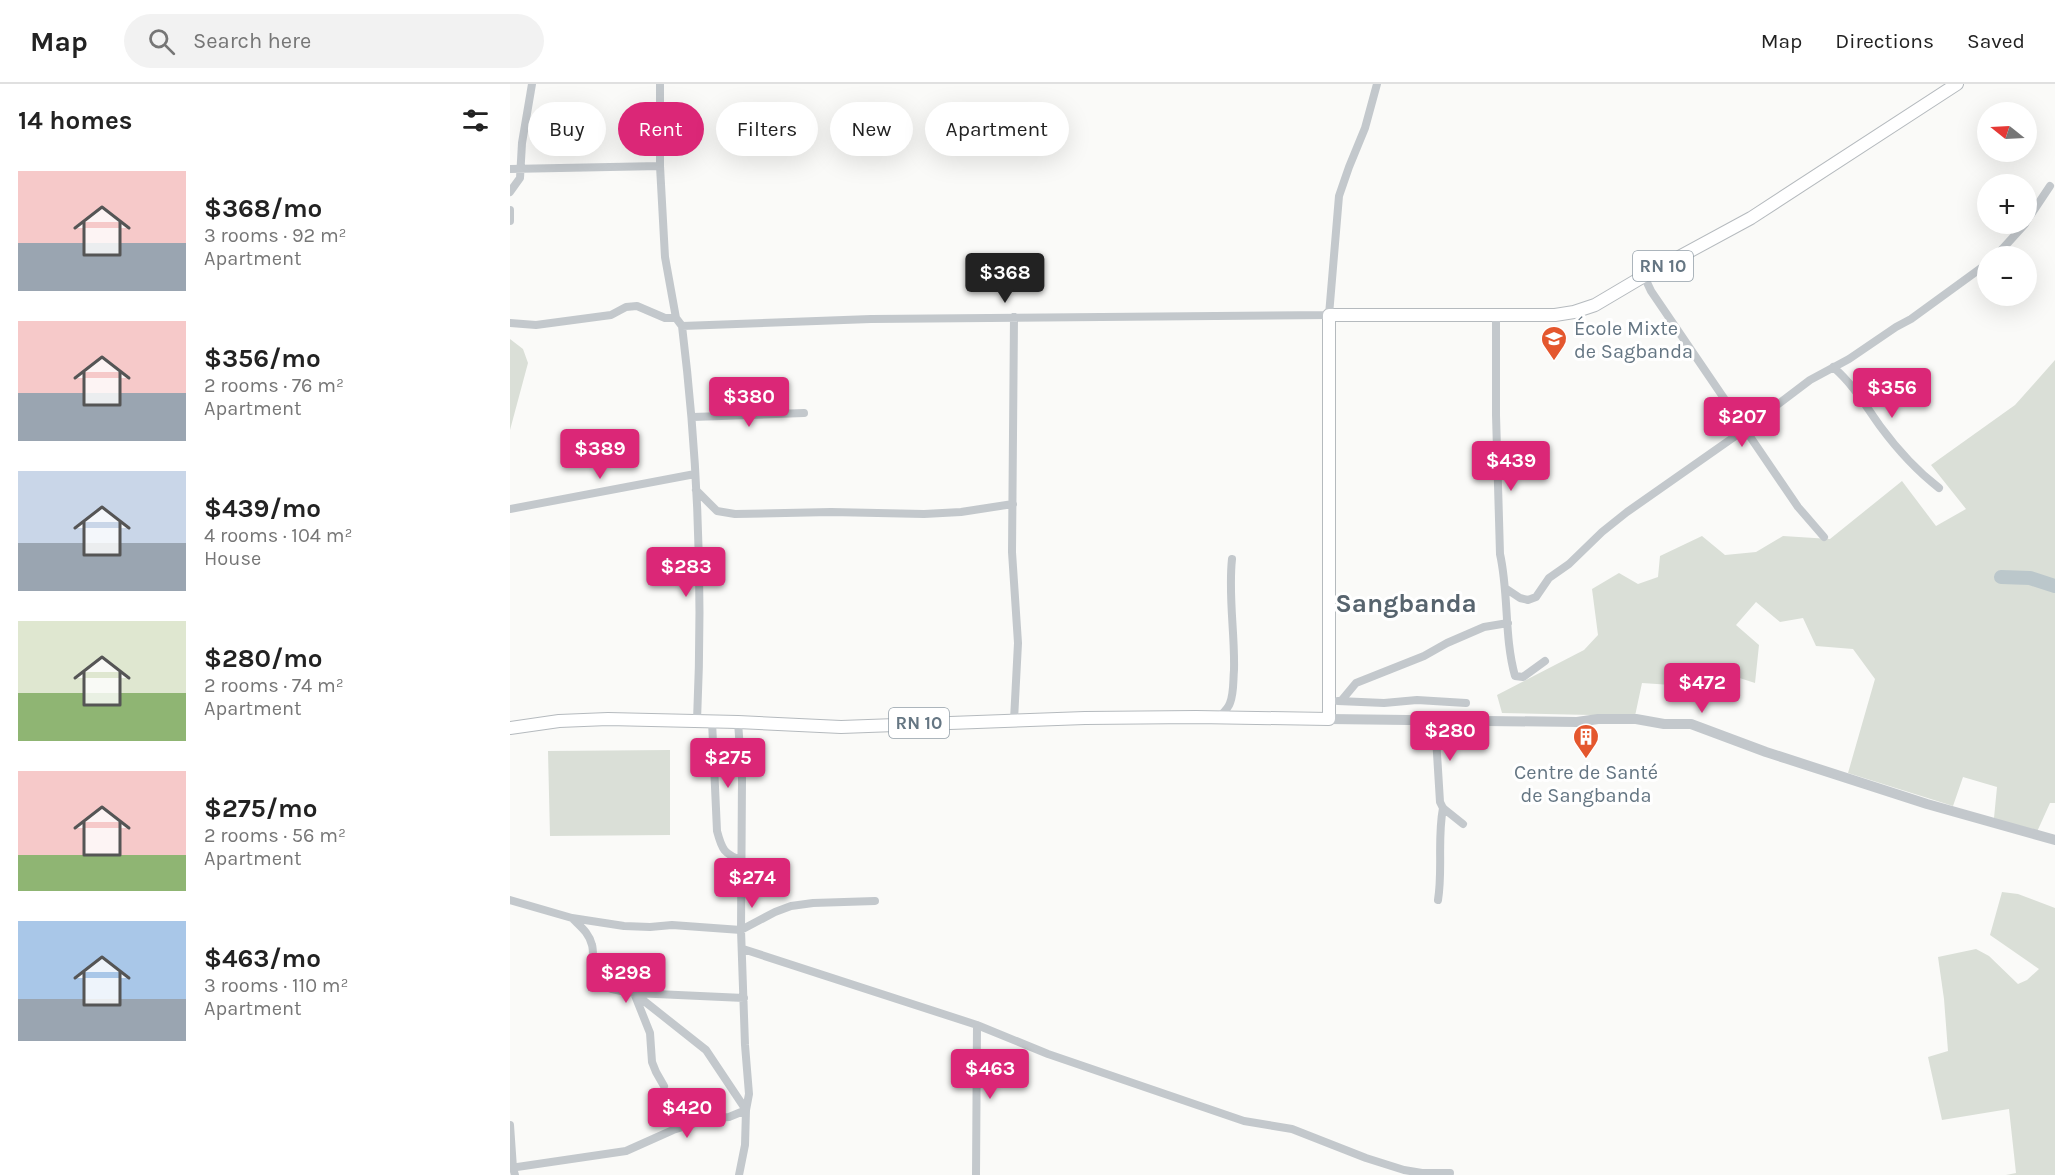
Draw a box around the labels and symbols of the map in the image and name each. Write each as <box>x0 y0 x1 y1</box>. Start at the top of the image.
north arrow <box>1977 102 2037 162</box>
road number: RN 10 <box>1633 251 1693 281</box>
pin: $368 <box>969 253 1041 304</box>
place label: École Mixte de Sagbanda <box>1574 316 1693 363</box>
school or university icon: École Mixte de Sagbanda <box>1539 324 1569 362</box>
pin: $356 <box>1856 368 1928 419</box>
pin: $380 <box>713 377 785 428</box>
pin: $207 <box>1706 397 1778 448</box>
pin: $389 <box>564 429 636 480</box>
pin: $439 <box>1475 441 1547 492</box>
pin: $283 <box>650 547 722 598</box>
district label: Sangbanda <box>1335 588 1477 619</box>
pin: $472 <box>1666 663 1738 714</box>
road number: RN 10 <box>889 708 949 738</box>
pin: $280 <box>1414 711 1486 762</box>
building icon: Centre de Santé de Sangbanda <box>1571 722 1601 760</box>
pin: $275 <box>692 738 764 789</box>
place label: Centre de Santé de Sangbanda <box>1514 761 1658 807</box>
pin: $274 <box>716 858 788 909</box>
pin: $298 <box>590 953 662 1004</box>
pin: $463 <box>954 1049 1026 1100</box>
pin: $420 <box>651 1088 723 1139</box>

